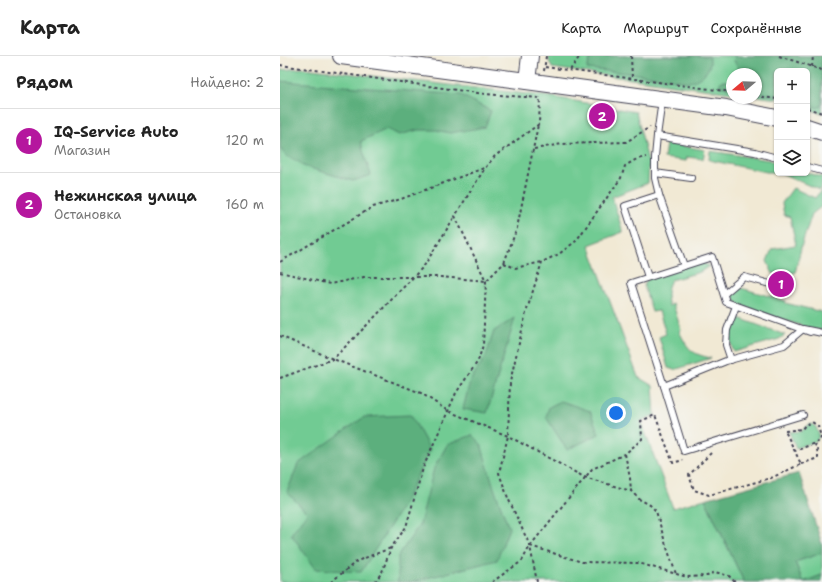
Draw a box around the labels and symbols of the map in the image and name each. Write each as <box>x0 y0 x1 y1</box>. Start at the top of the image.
north arrow <box>726 68 762 104</box>
pin: 2 <box>589 101 615 131</box>
pin: 1 <box>768 269 794 299</box>
your location <box>606 403 626 423</box>

